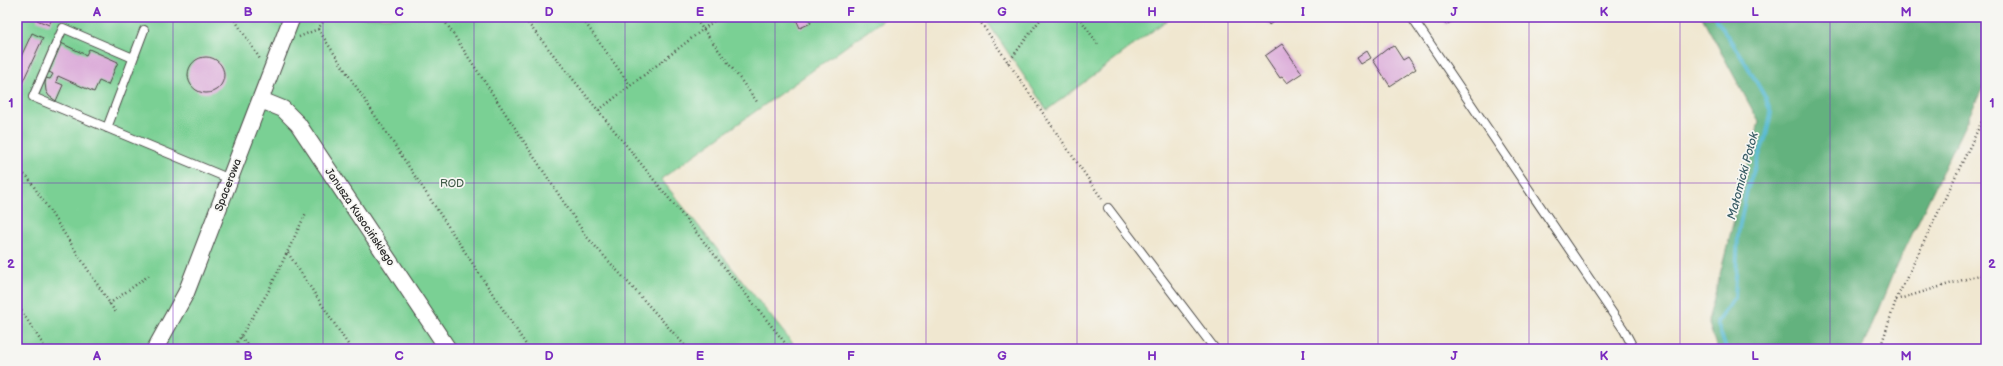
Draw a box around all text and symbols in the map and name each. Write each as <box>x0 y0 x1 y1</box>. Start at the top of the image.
text: A <box>92 4 101 20</box>
text: B <box>243 4 253 20</box>
text: C <box>394 4 404 20</box>
text: D <box>544 4 554 20</box>
text: E <box>696 4 705 20</box>
text: F <box>847 4 855 20</box>
text: G <box>997 4 1007 20</box>
text: H <box>1147 4 1157 20</box>
text: I <box>1301 4 1305 20</box>
text: J <box>1450 4 1458 20</box>
text: K <box>1600 4 1609 20</box>
text: L <box>1751 4 1759 20</box>
text: M <box>1900 4 1912 20</box>
text: 1 <box>8 95 14 111</box>
text: 1 <box>1989 95 1995 111</box>
water label: Małomicki Potok <box>1724 130 1762 221</box>
street label: Spacerowa <box>212 157 244 213</box>
street label: Janusza Kusocińskiego <box>322 166 398 268</box>
park label: ROD <box>440 177 464 190</box>
text: 2 <box>7 256 15 272</box>
text: 2 <box>1988 256 1996 272</box>
text: A <box>92 348 101 364</box>
text: B <box>243 348 253 364</box>
text: C <box>394 348 404 364</box>
text: D <box>544 348 554 364</box>
text: E <box>696 348 705 364</box>
text: F <box>847 348 855 364</box>
text: G <box>997 348 1007 364</box>
text: H <box>1147 348 1157 364</box>
text: I <box>1301 348 1305 364</box>
text: J <box>1450 348 1458 364</box>
text: K <box>1600 348 1609 364</box>
text: L <box>1751 348 1759 364</box>
text: M <box>1900 348 1912 364</box>

